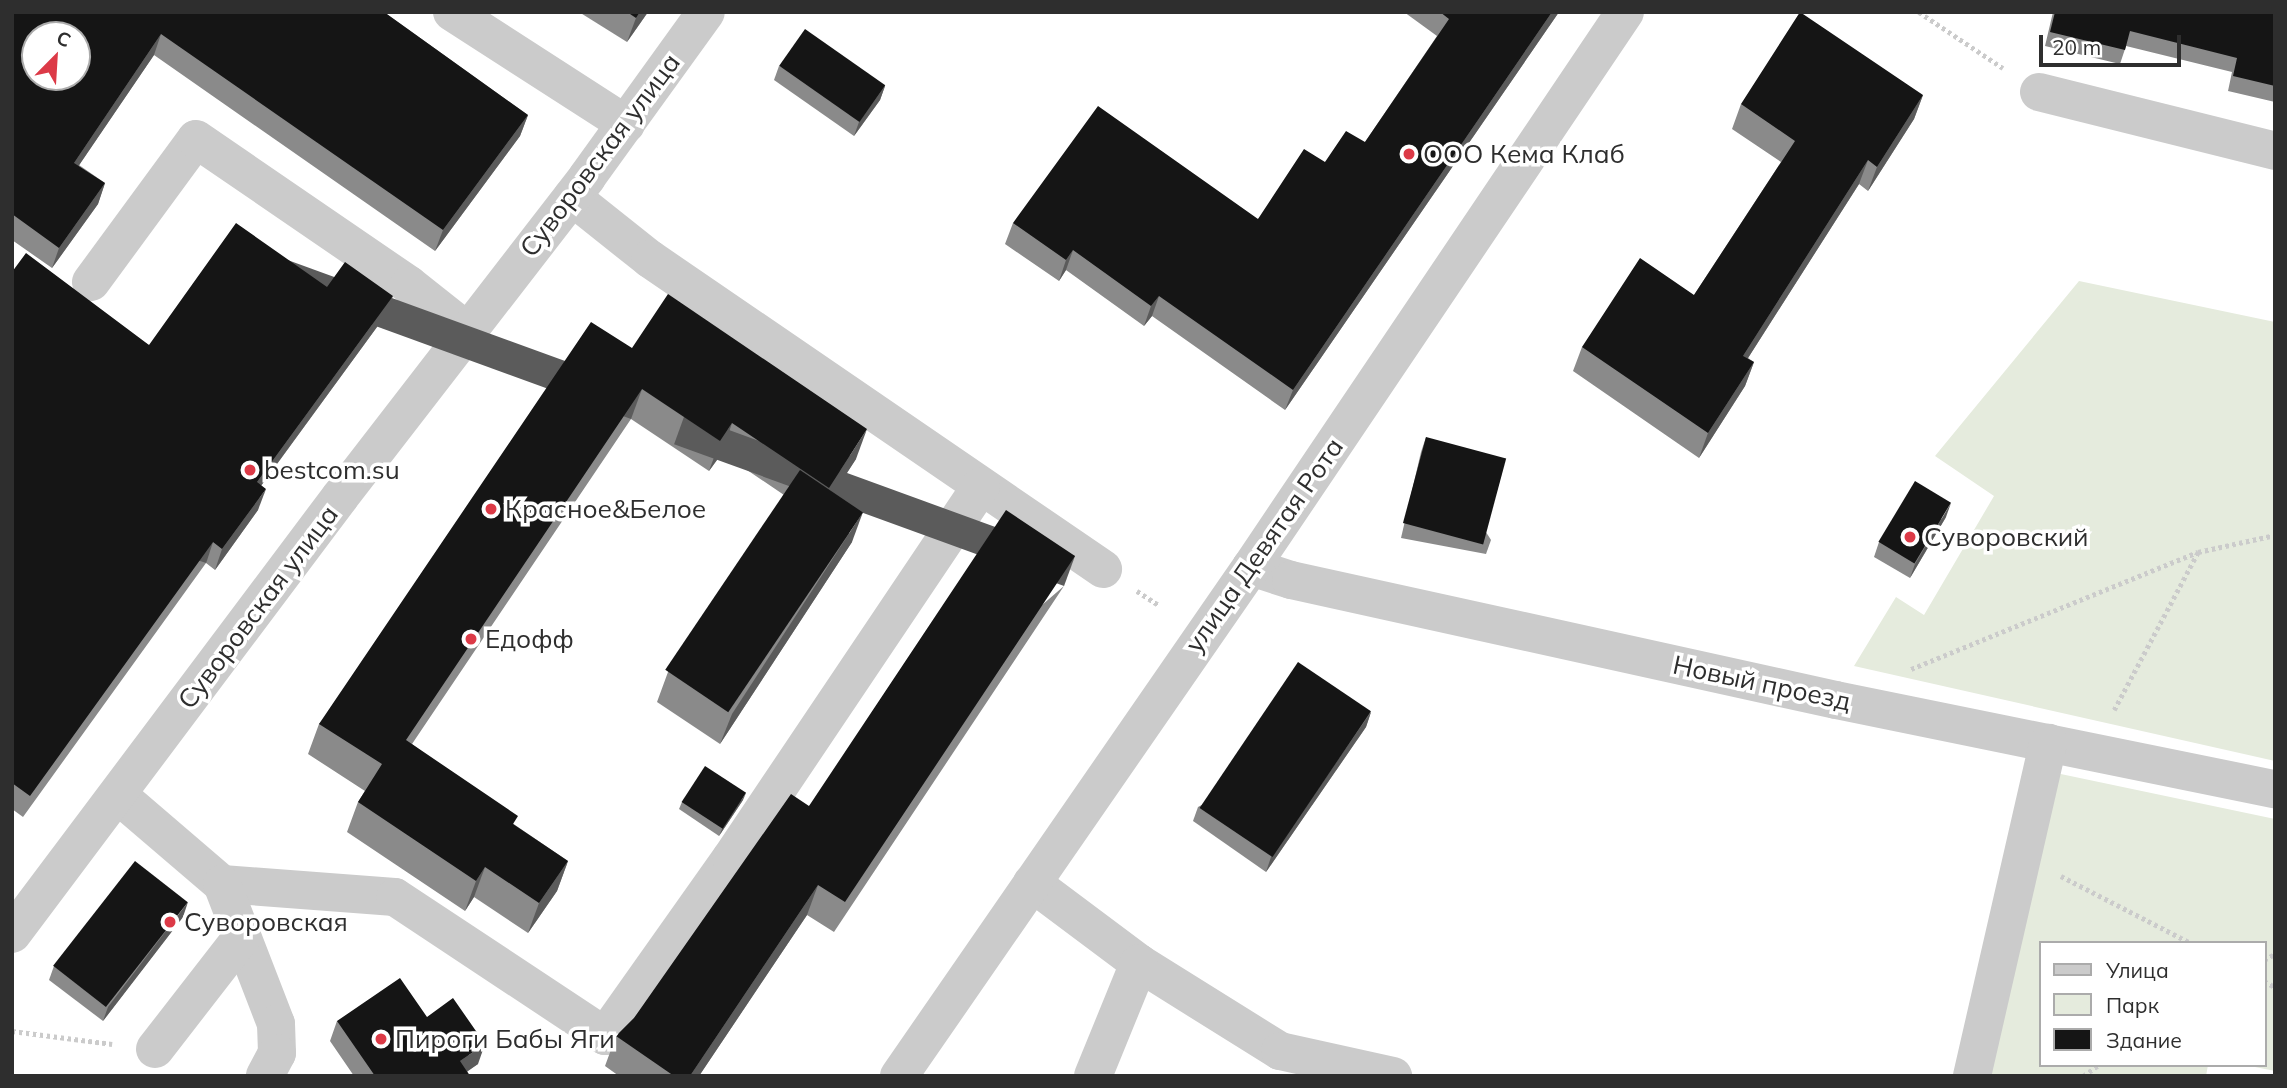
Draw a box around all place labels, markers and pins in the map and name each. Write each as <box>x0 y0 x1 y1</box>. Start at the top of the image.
place label: ООО Кема Клаб <box>1423 138 1625 170</box>
marker: ООО Кема Клаб <box>1401 146 1417 162</box>
place label: bestcom.su <box>264 454 400 486</box>
marker: bestcom.su <box>242 462 258 478</box>
place label: Красное&Белое <box>505 493 706 525</box>
marker: Красное&Белое <box>483 501 499 517</box>
place label: Суворовский <box>1924 521 2089 553</box>
marker: Суворовский <box>1902 529 1918 545</box>
place label: Едофф <box>485 623 574 655</box>
marker: Едофф <box>463 631 479 647</box>
place label: Суворовская <box>184 906 348 938</box>
marker: Суворовская <box>162 914 178 930</box>
place label: Пироги Бабы Яги <box>395 1023 615 1055</box>
marker: Пироги Бабы Яги <box>373 1031 389 1047</box>

